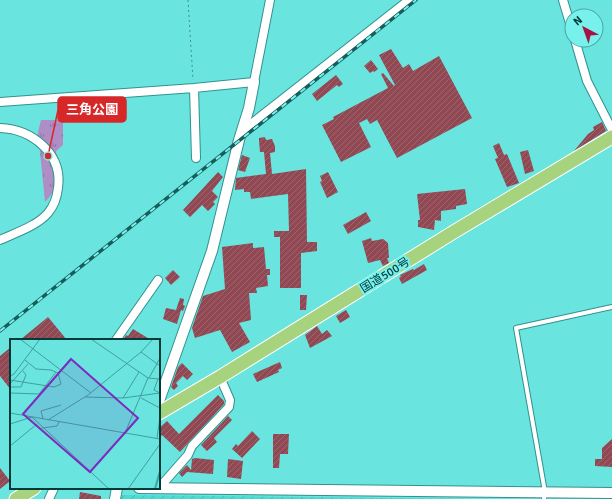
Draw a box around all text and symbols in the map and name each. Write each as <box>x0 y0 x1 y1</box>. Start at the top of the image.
north arrow <box>564 8 604 48</box>
text: N <box>571 13 585 28</box>
callout: 三角公園 <box>58 97 126 122</box>
text: 三角公園 <box>66 102 118 118</box>
street label: 国道500号 <box>358 254 413 296</box>
inset map <box>10 339 160 489</box>

